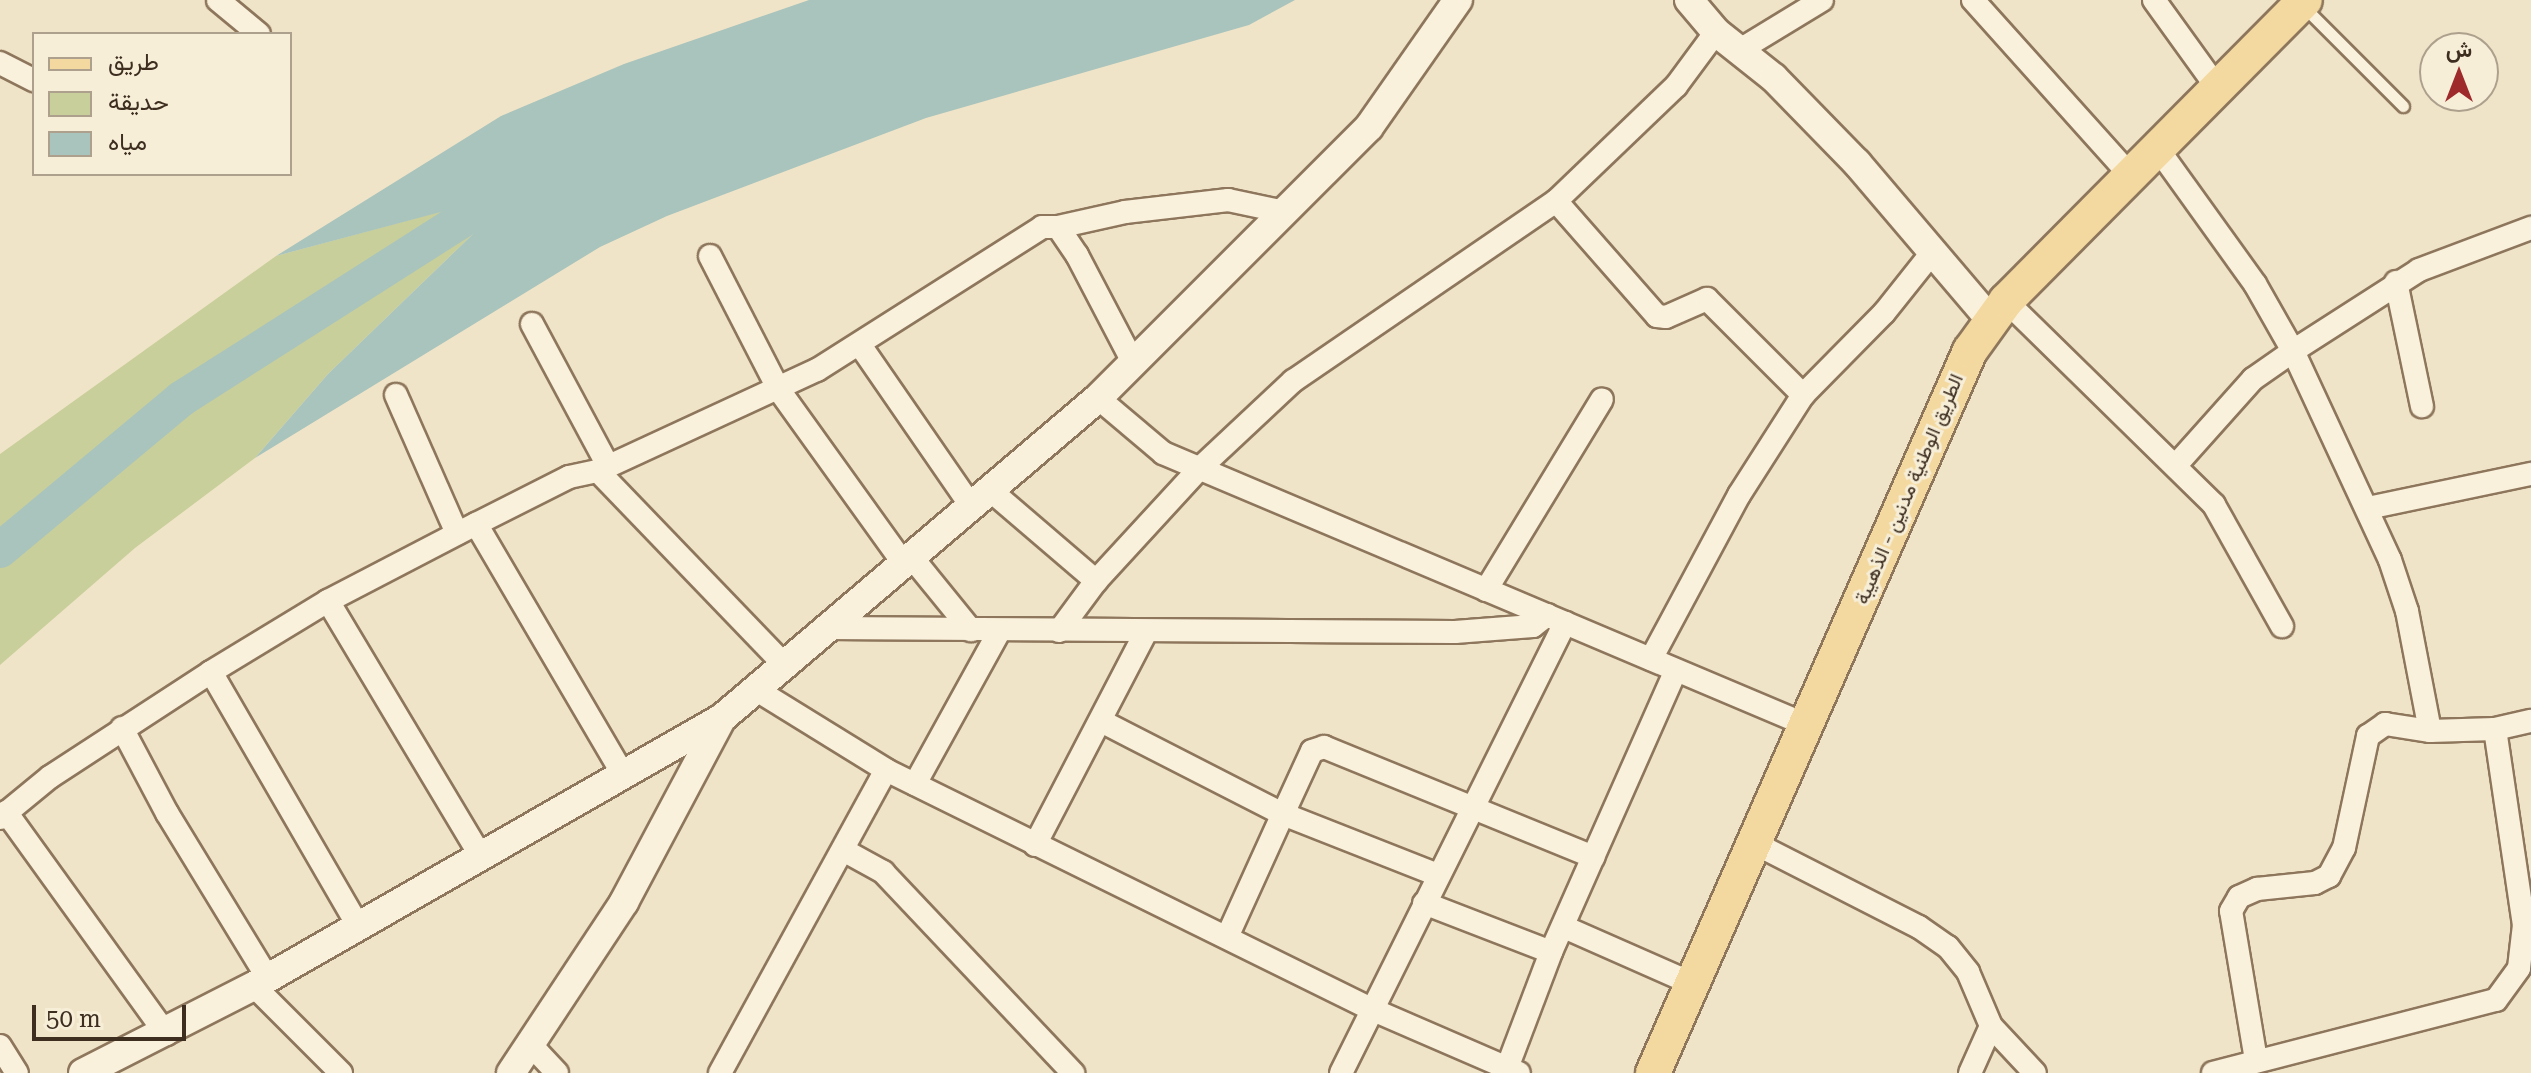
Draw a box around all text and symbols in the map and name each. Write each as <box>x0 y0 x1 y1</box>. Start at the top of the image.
legend <box>32 32 292 176</box>
north arrow <box>2419 32 2499 112</box>
text: ش <box>2446 37 2472 62</box>
text: طريق <box>108 48 159 76</box>
text: حديقة <box>108 88 169 116</box>
text: مياه <box>108 128 147 156</box>
street label: الطريق الوطنية مدنين - الذهيبة <box>1850 370 1968 608</box>
scale bar <box>36 989 190 1039</box>
text: 50 m <box>46 1005 101 1033</box>

